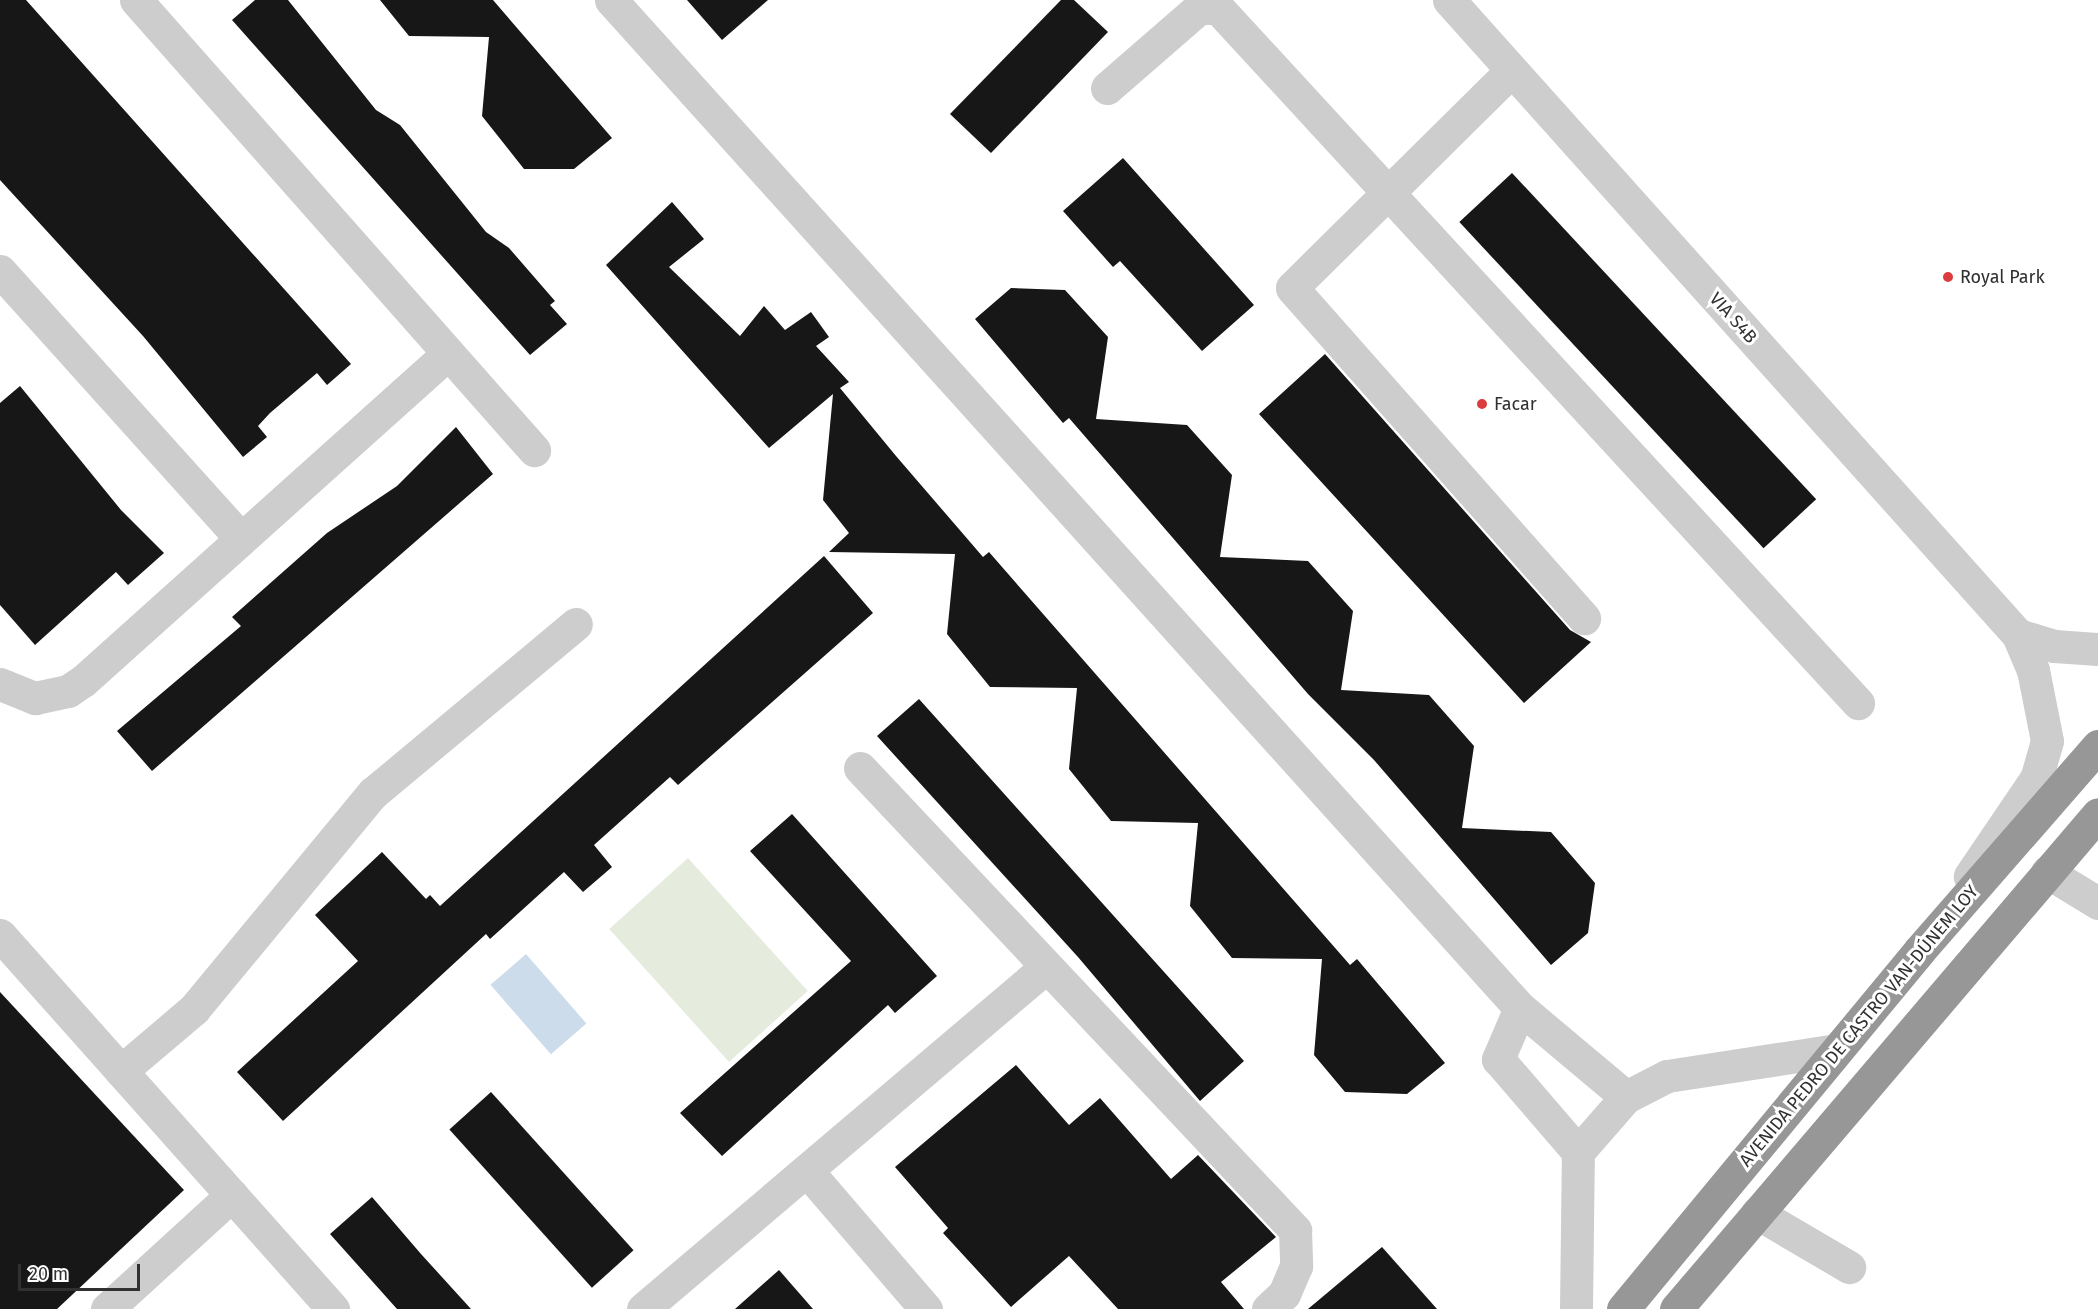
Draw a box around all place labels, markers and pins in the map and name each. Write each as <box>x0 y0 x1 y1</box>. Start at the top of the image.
place label: Royal Park <box>1960 266 2045 288</box>
marker: Royal Park <box>1941 270 1955 284</box>
place label: Facar <box>1494 393 1537 415</box>
marker: Facar <box>1475 397 1489 411</box>

